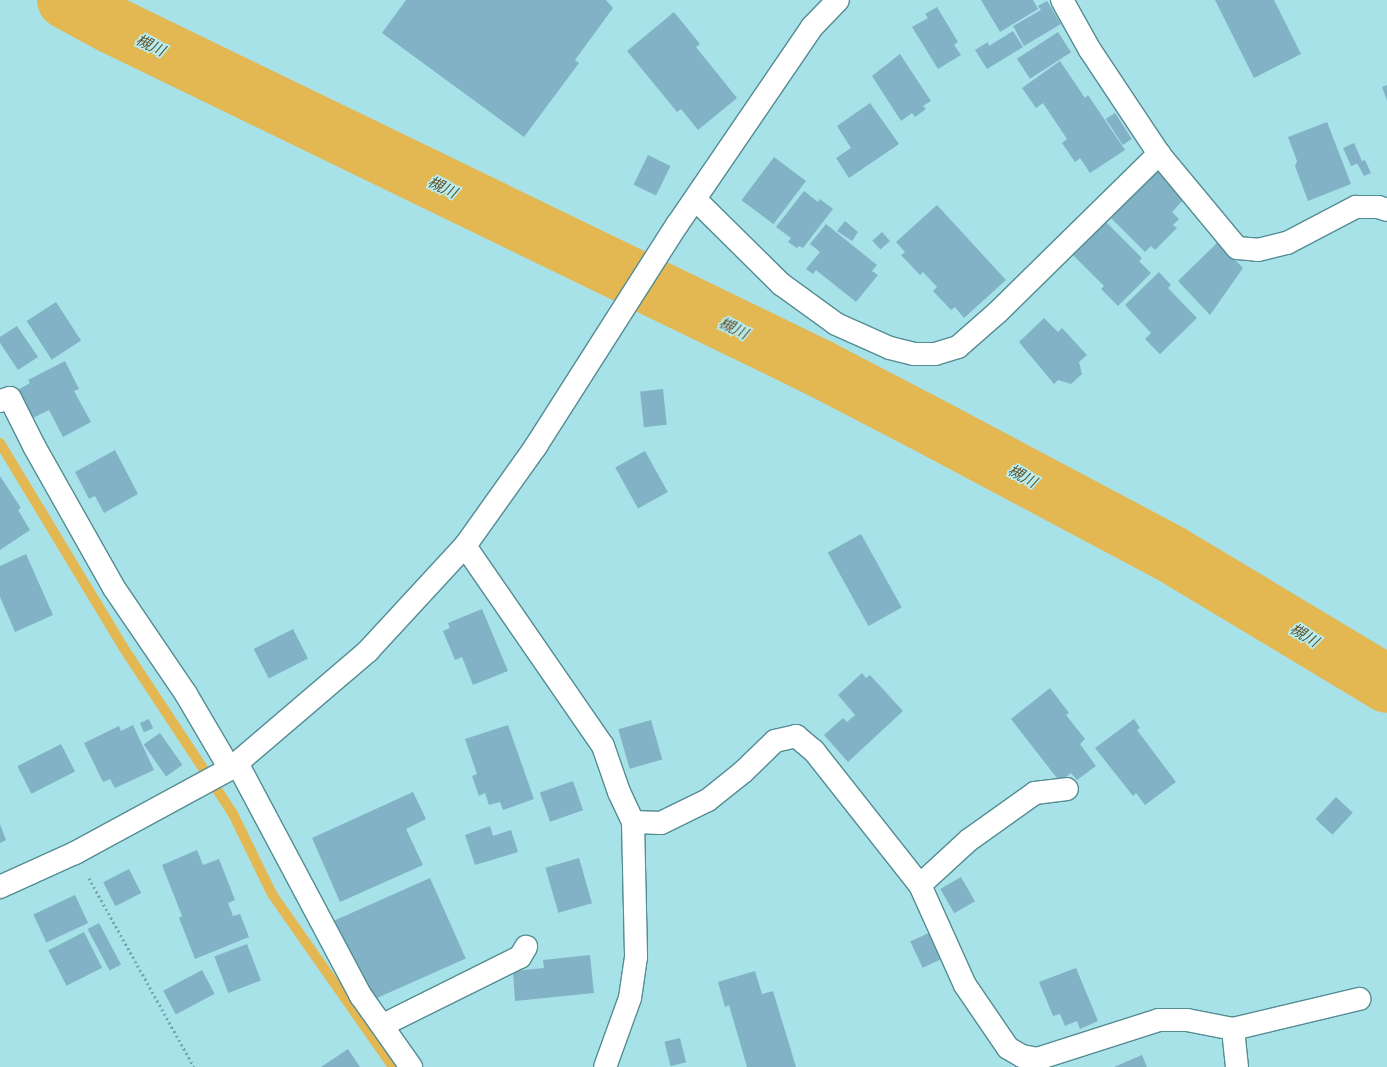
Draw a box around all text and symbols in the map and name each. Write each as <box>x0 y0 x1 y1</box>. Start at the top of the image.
water label: 槻川 <box>134 29 168 59</box>
water label: 槻川 <box>426 171 460 201</box>
water label: 槻川 <box>717 312 751 342</box>
water label: 槻川 <box>1006 460 1040 490</box>
water label: 槻川 <box>1288 619 1322 649</box>

